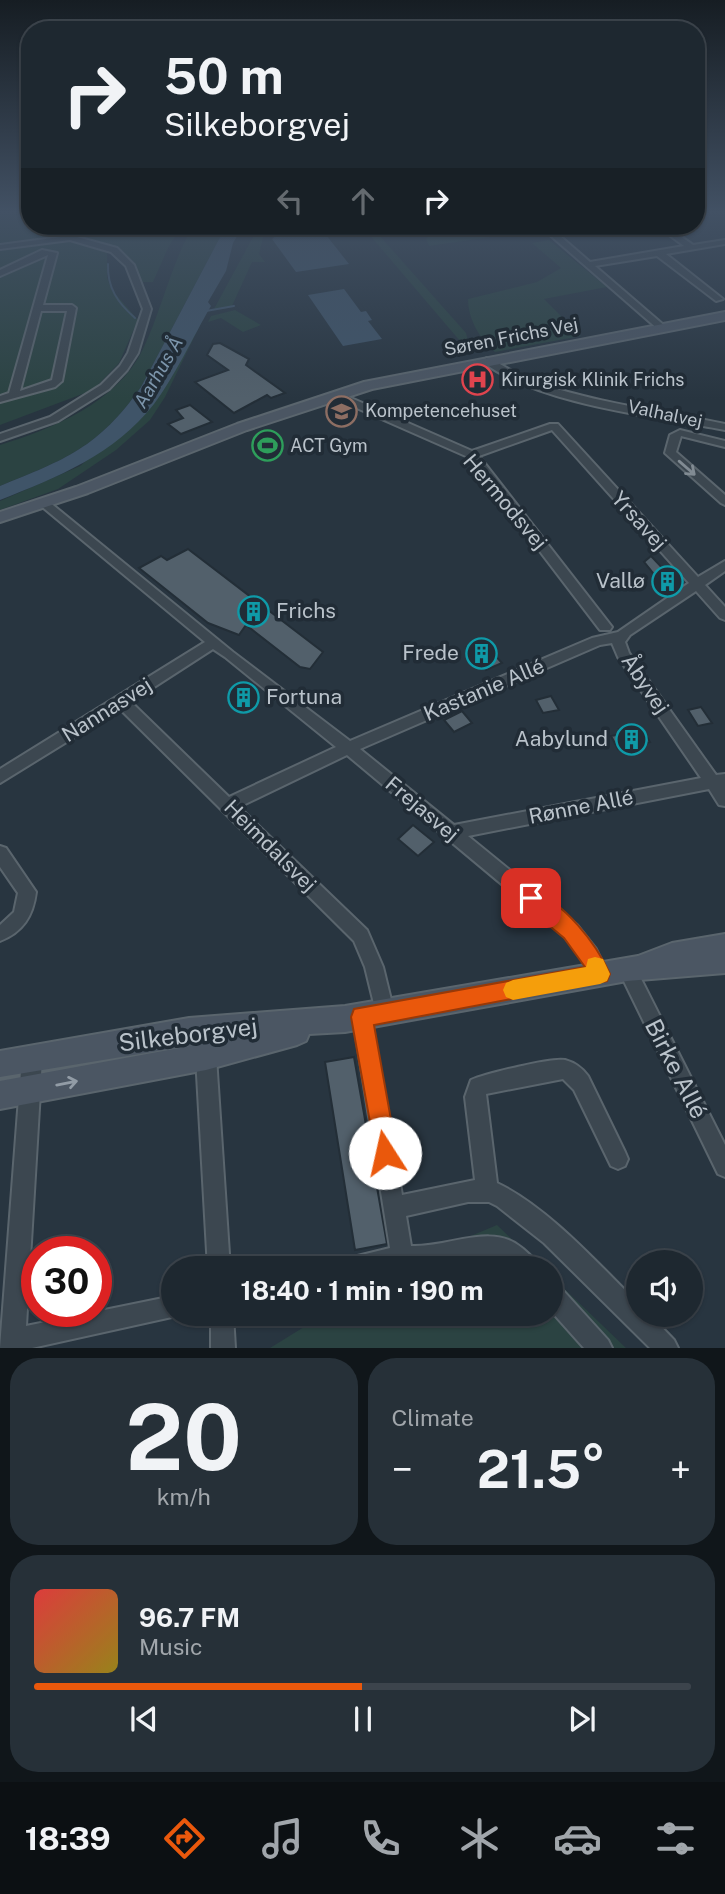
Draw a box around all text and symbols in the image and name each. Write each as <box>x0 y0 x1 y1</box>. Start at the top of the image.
text: 50 m <box>164 47 284 105</box>
icon: right <box>49 49 140 140</box>
text: Silkeborgvej <box>164 106 350 143</box>
icon: left <box>271 182 309 220</box>
icon: ahead <box>344 182 382 220</box>
icon: right <box>417 182 455 220</box>
street label: Søren Frichs Vej <box>442 313 580 360</box>
water label: Aarhus Å <box>128 332 187 411</box>
hospital icon: Kirurgisk Klinik Frichs <box>461 363 495 397</box>
place label: Kirurgisk Klinik Frichs <box>501 369 684 390</box>
school or university icon: Kompetencehuset <box>325 394 359 428</box>
street label: Valhalvej <box>626 395 704 432</box>
place label: Kompetencehuset <box>365 400 517 421</box>
sports icon: ACT Gym <box>250 429 284 463</box>
place label: ACT Gym <box>290 435 368 456</box>
street label: Hermodsvej <box>458 449 553 555</box>
one-way arrow <box>677 460 695 476</box>
street label: Yrsavej <box>607 486 672 555</box>
building icon: Vallø <box>651 564 685 598</box>
place label: Vallø <box>596 568 645 593</box>
building icon: Frichs <box>236 594 270 628</box>
place label: Frichs <box>276 598 336 623</box>
building icon: Frede <box>465 636 499 670</box>
place label: Frede <box>402 640 459 665</box>
street label: Åbyvej <box>616 649 675 718</box>
street label: Kastanie Allé <box>420 653 548 726</box>
street label: Nannasvej <box>57 672 156 747</box>
building icon: Fortuna <box>226 680 260 714</box>
place label: Fortuna <box>266 684 342 709</box>
building icon: Aabylund <box>614 722 648 756</box>
place label: Aabylund <box>515 726 608 751</box>
street label: Frejasvej <box>381 771 464 846</box>
street label: Rønne Allé <box>527 784 635 829</box>
street label: Heimdalsvej <box>219 794 322 897</box>
pin <box>501 868 561 928</box>
icon: arrive <box>512 879 550 917</box>
street label: Silkeborgvej <box>117 1012 259 1056</box>
street label: Birke Allé <box>640 1014 714 1123</box>
one-way arrow <box>55 1076 78 1089</box>
position arrow <box>348 1116 422 1190</box>
speed limit sign: 30 <box>21 1236 112 1327</box>
map controls <box>626 1250 703 1327</box>
button: sound <box>626 1250 703 1327</box>
text: 18:40 · 1 min · 190 m <box>241 1275 483 1306</box>
text: 20 <box>126 1384 242 1490</box>
text: Climate <box>392 1404 474 1431</box>
text: 21.5° <box>477 1439 606 1500</box>
text: − <box>392 1447 413 1492</box>
text: + <box>670 1447 691 1492</box>
text: km/h <box>157 1483 211 1510</box>
text: 96.7 FM <box>139 1602 240 1633</box>
text: Music <box>139 1633 203 1660</box>
icon: previous <box>125 1700 163 1738</box>
icon: pause <box>344 1700 382 1738</box>
icon: next <box>563 1700 601 1738</box>
icon: directions <box>160 1814 209 1863</box>
icon: music <box>258 1814 307 1863</box>
icon: phone <box>356 1814 405 1863</box>
icon: climate <box>455 1814 504 1863</box>
icon: car <box>553 1814 602 1863</box>
icon: filters <box>651 1814 700 1863</box>
text: 18:39 <box>25 1820 111 1857</box>

